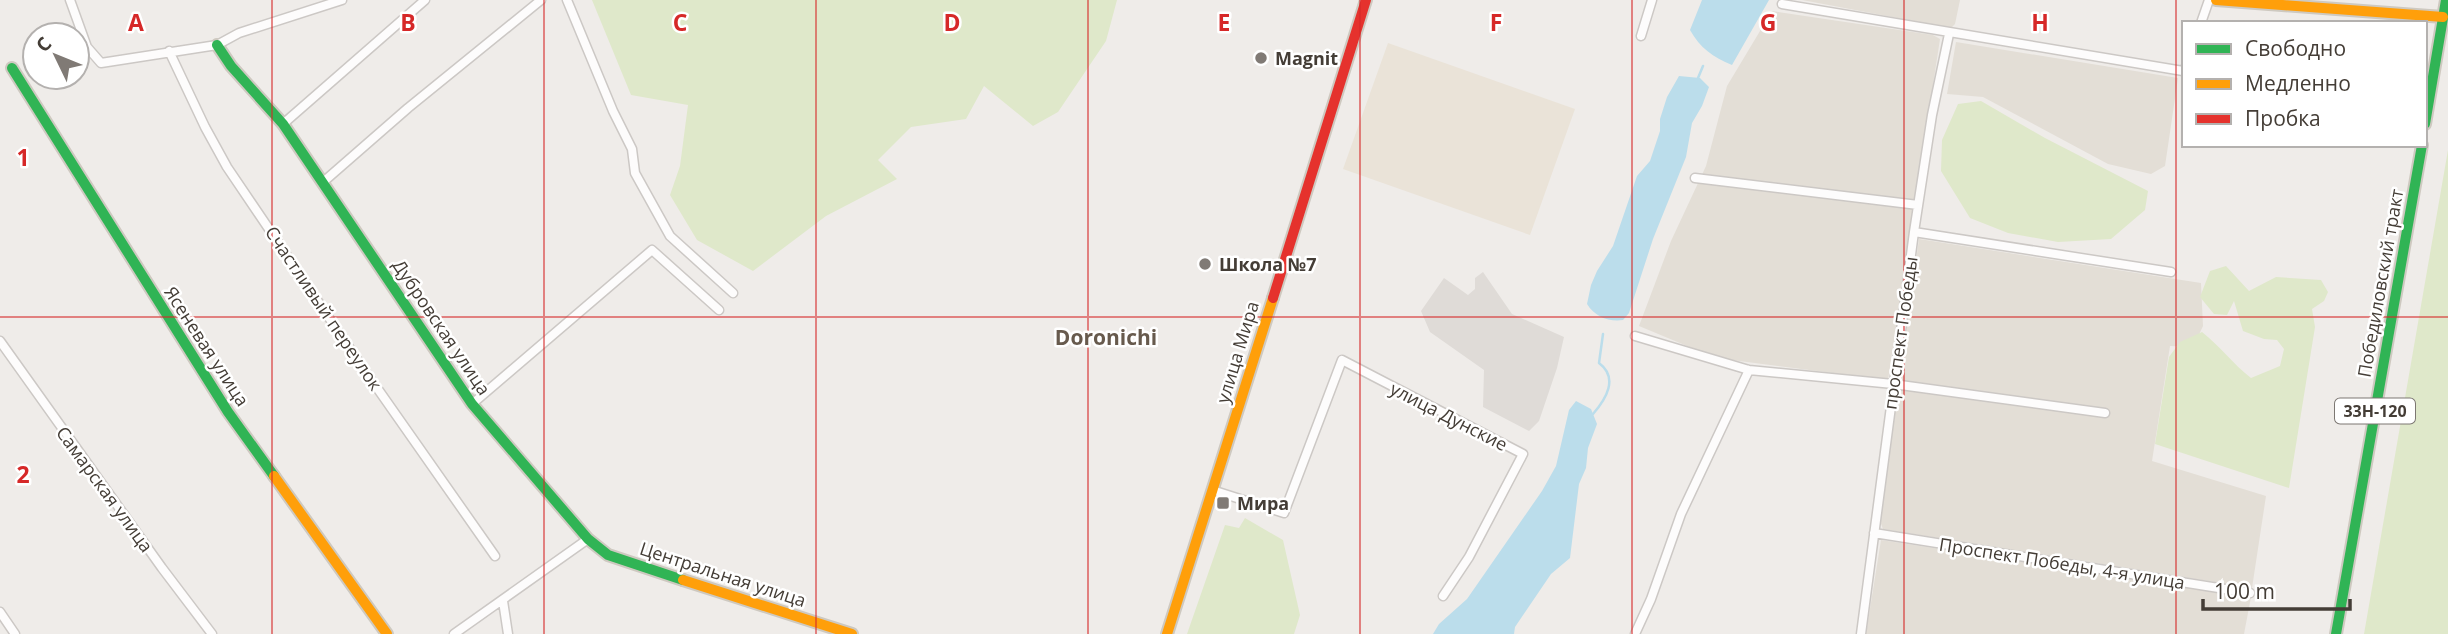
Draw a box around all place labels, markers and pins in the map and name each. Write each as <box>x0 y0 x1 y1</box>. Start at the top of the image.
place label: Magnit <box>1275 46 1338 70</box>
marker: Magnit <box>1253 50 1269 66</box>
place label: Школа №7 <box>1219 252 1317 276</box>
marker: Школа №7 <box>1197 256 1213 272</box>
place label: Мира <box>1237 491 1289 515</box>
marker: Мира <box>1215 495 1231 511</box>

